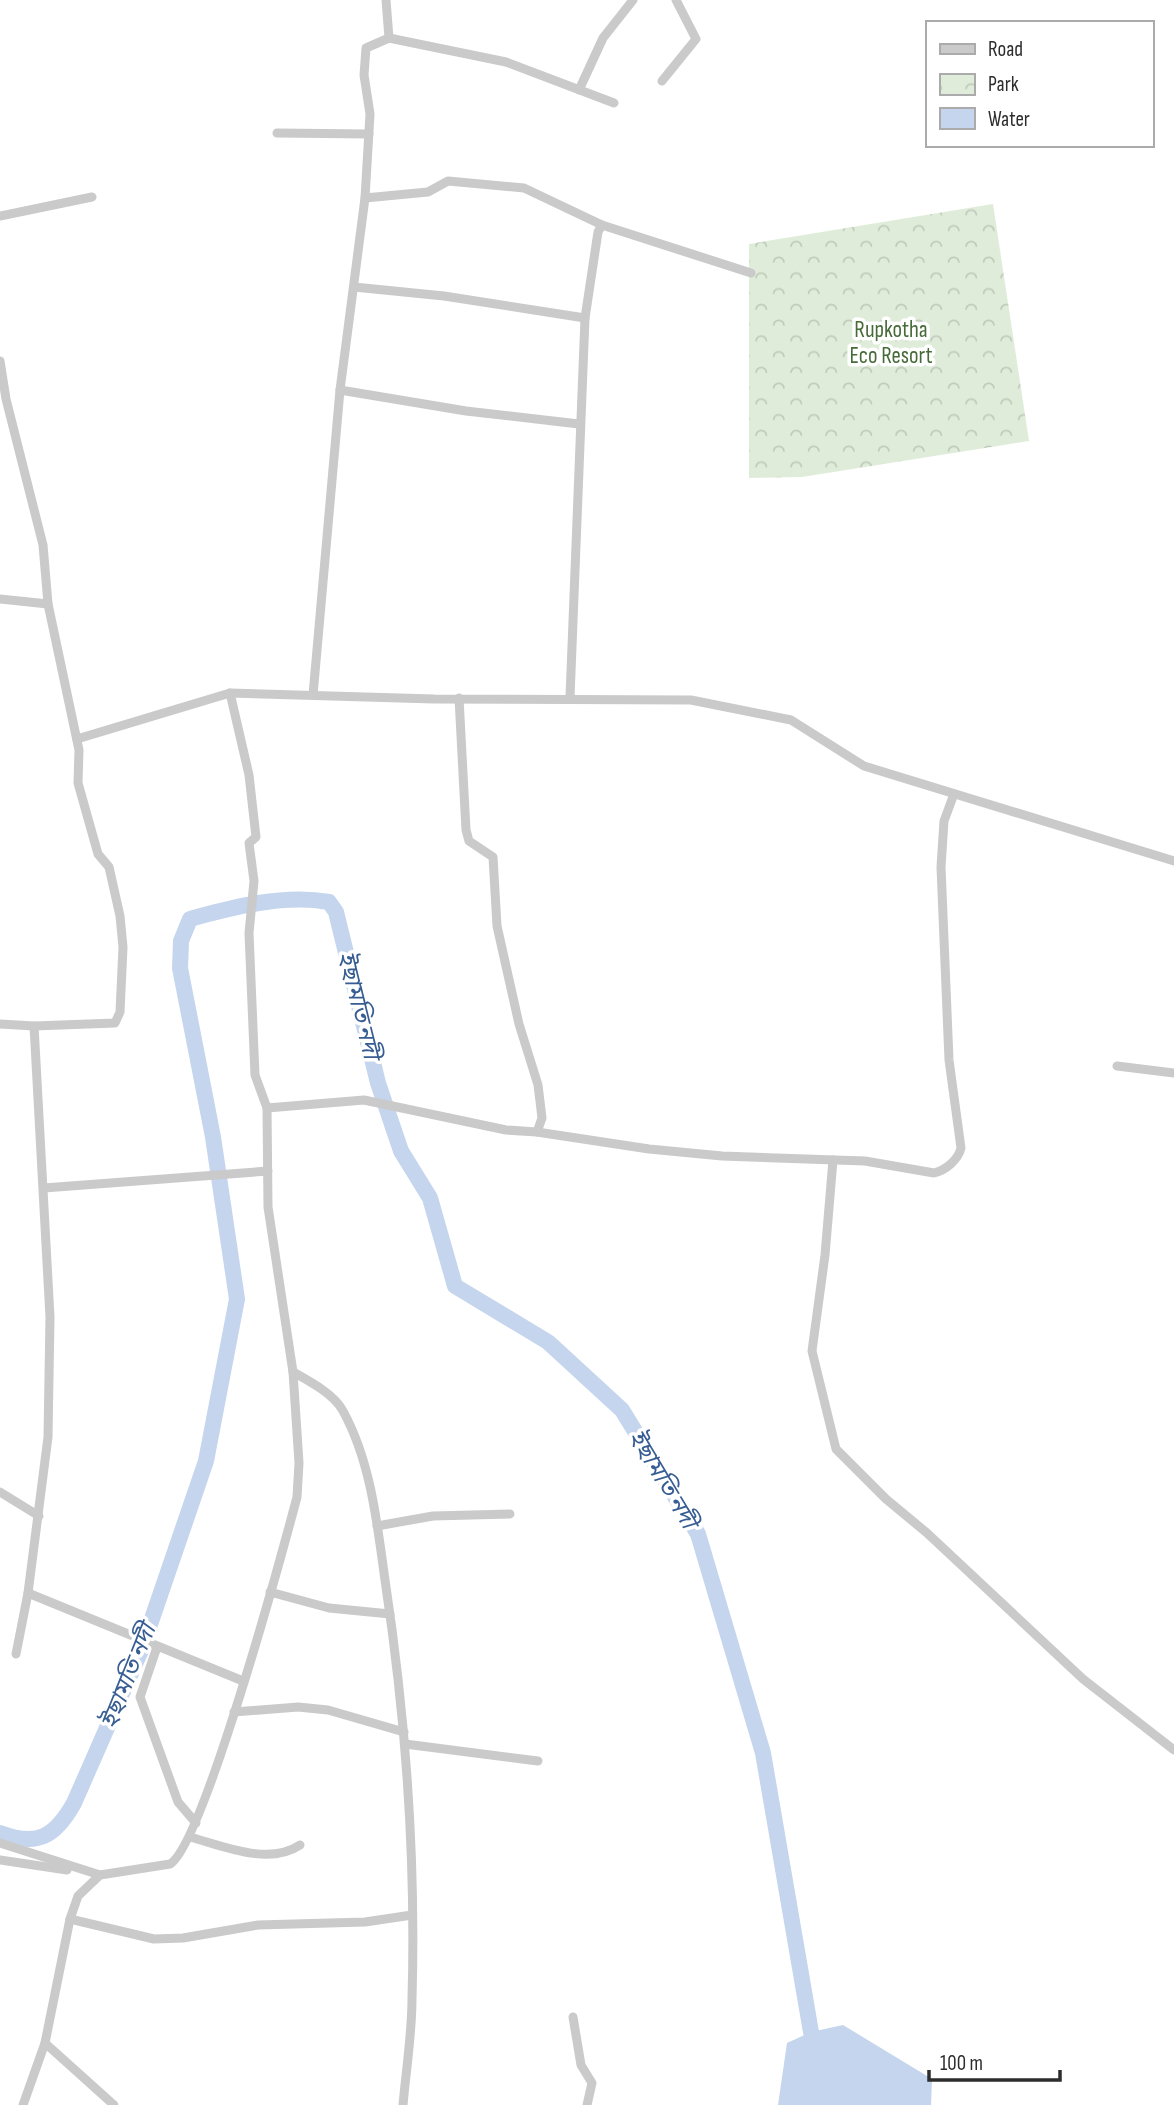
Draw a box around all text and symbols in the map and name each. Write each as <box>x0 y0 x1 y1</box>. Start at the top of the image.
legend <box>926 21 1153 147</box>
text: Road <box>988 37 1023 62</box>
text: Park <box>988 72 1019 97</box>
text: Water <box>988 107 1030 132</box>
park label: Rupkotha Eco Resort <box>850 316 932 370</box>
water label: ইছামতি নদী <box>331 948 387 1066</box>
water label: ইছামতি নদী <box>622 1425 706 1538</box>
water label: ইছামতি নদী <box>94 1616 164 1733</box>
scale bar <box>929 2038 1060 2082</box>
text: 100 m <box>940 2051 983 2076</box>

